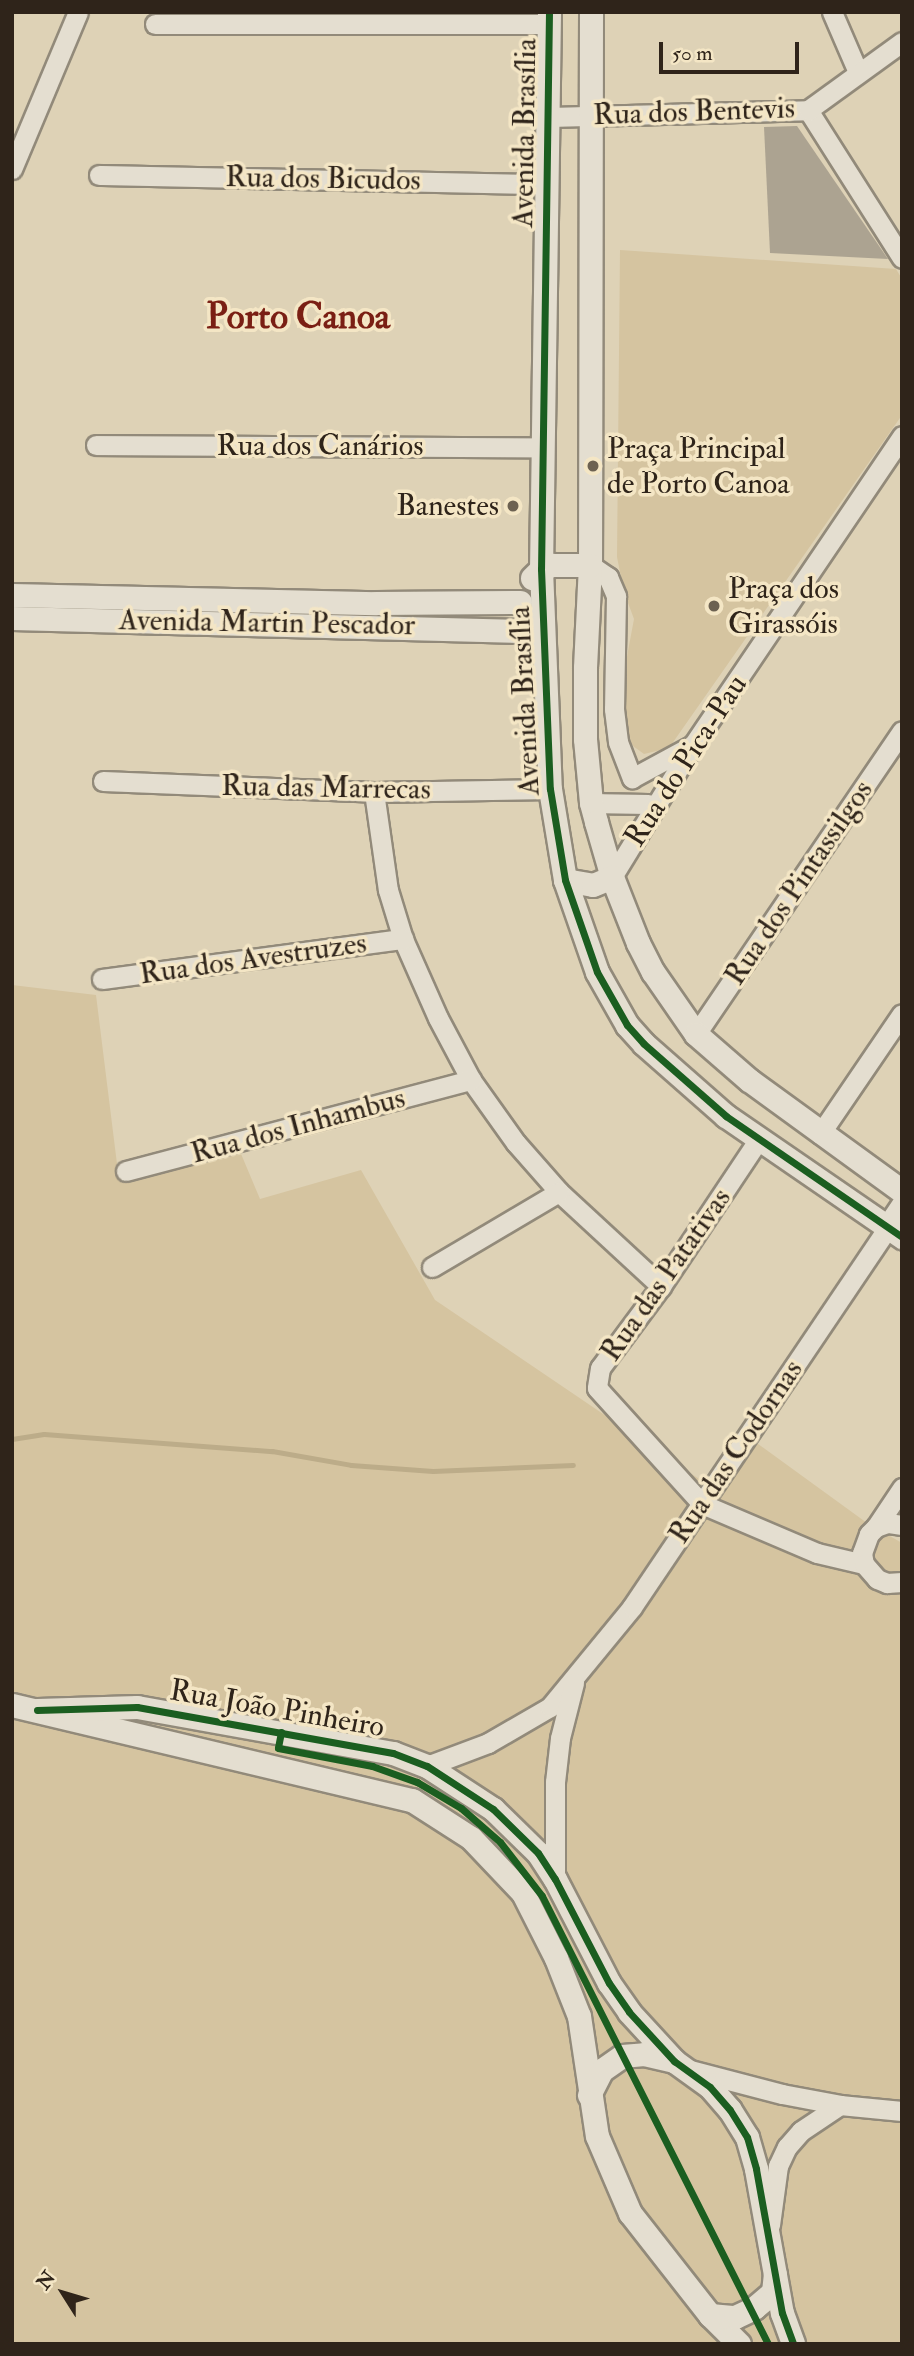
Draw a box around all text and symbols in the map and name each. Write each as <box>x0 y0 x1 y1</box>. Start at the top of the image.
scale bar <box>662 28 802 72</box>
street label: Avenida Brasília <box>505 38 545 228</box>
text: 50 m <box>672 40 713 67</box>
street label: Rua dos Bentevis <box>592 90 796 134</box>
street label: Rua dos Bicudos <box>225 159 421 199</box>
district label: Porto Canoa <box>206 295 390 339</box>
street label: Rua dos Canários <box>217 428 423 464</box>
place label: Praça Principal de Porto Canoa <box>607 431 790 502</box>
marker: Praça Principal de Porto Canoa <box>585 458 601 474</box>
place label: Banestes <box>396 488 499 524</box>
marker: Banestes <box>505 498 521 514</box>
place label: Praça dos Girassóis <box>728 571 839 642</box>
marker: Praça dos Girassóis <box>706 598 722 614</box>
street label: Avenida Martin Pescador <box>118 602 416 644</box>
street label: Avenida Brasília <box>502 605 548 797</box>
street label: Rua do Pica-Pau <box>617 668 755 854</box>
street label: Rua das Marrecas <box>221 768 431 808</box>
street label: Rua dos Pintassilgos <box>717 774 881 992</box>
street label: Rua dos Avestruzes <box>137 925 369 993</box>
street label: Rua dos Inhambus <box>187 1080 409 1172</box>
street label: Rua das Patativas <box>593 1181 739 1369</box>
street label: Rua das Codornas <box>661 1353 811 1551</box>
street label: Rua João Pinheiro <box>167 1672 387 1746</box>
north arrow <box>28 2258 98 2328</box>
text: N <box>32 2266 61 2294</box>

